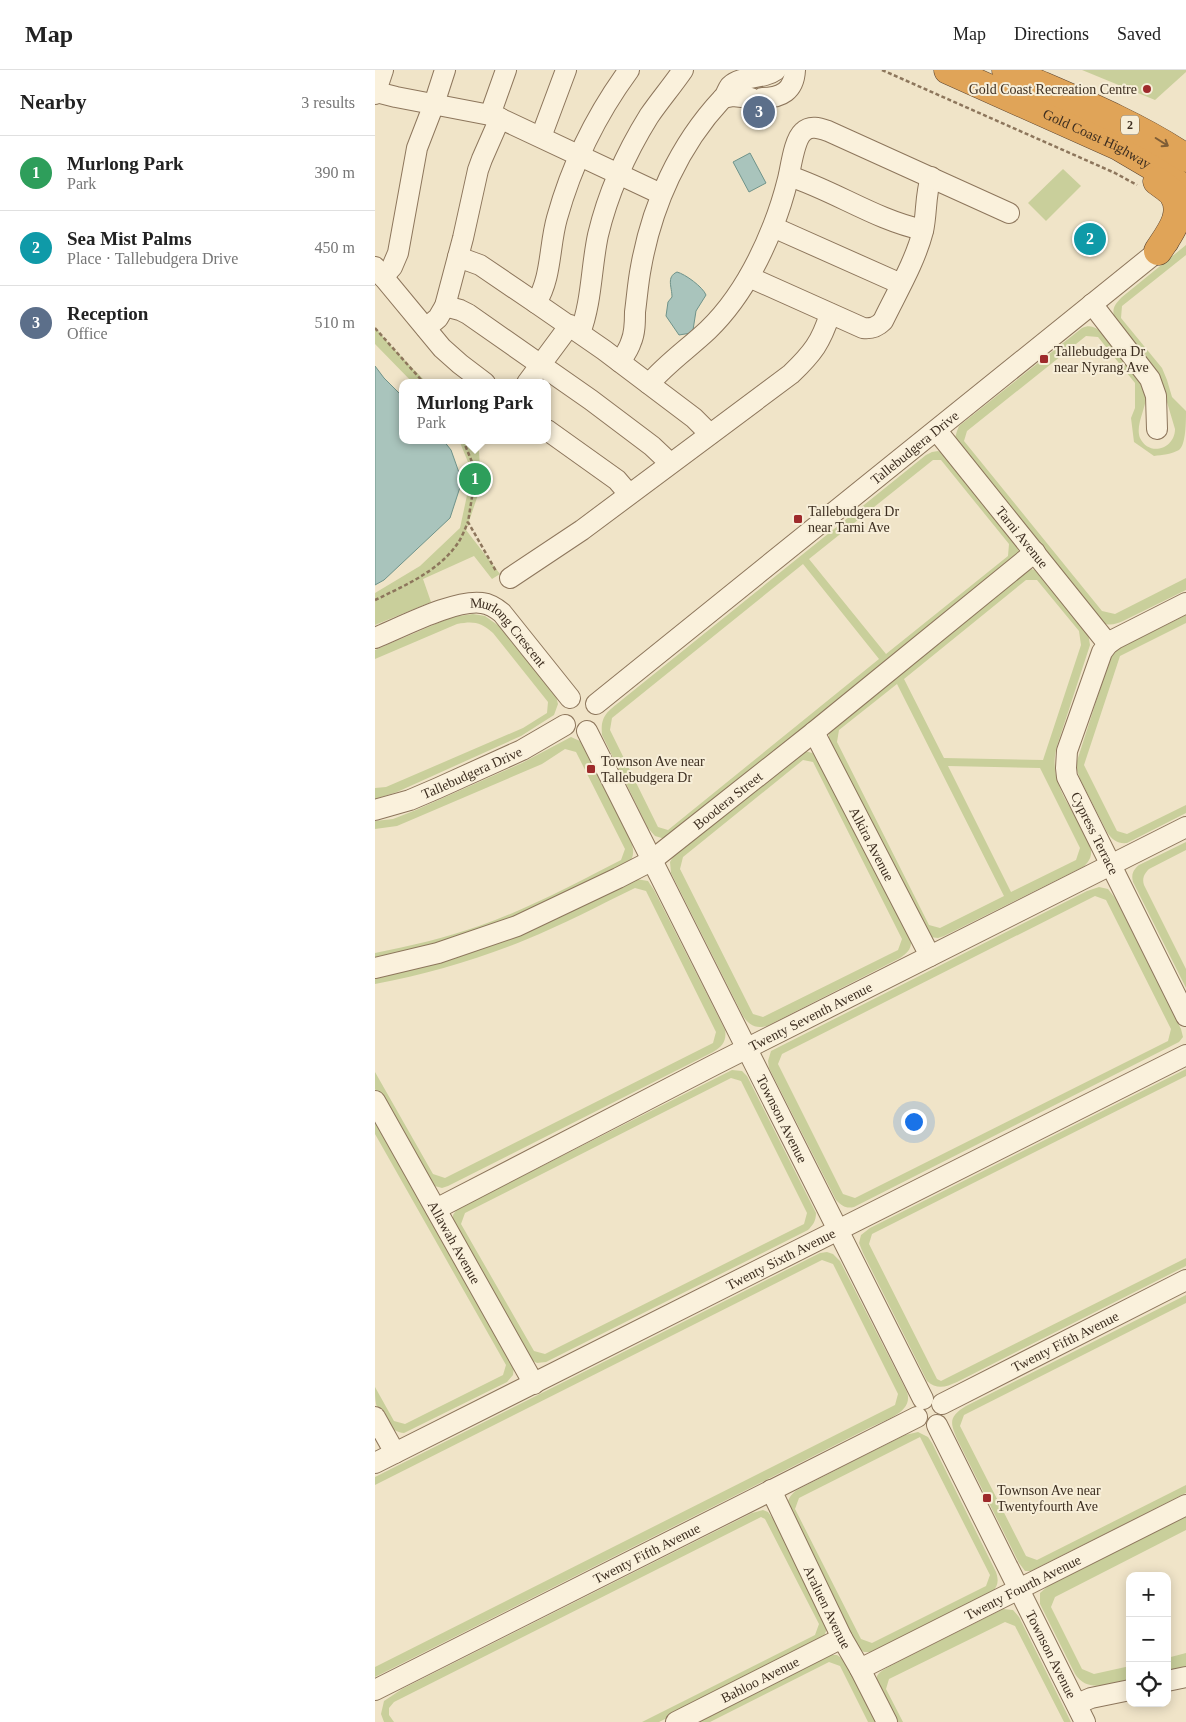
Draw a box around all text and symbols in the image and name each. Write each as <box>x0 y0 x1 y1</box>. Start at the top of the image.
text: Map <box>25 21 73 47</box>
text: Map <box>953 24 986 44</box>
text: Directions <box>1014 24 1089 44</box>
text: Saved <box>1117 24 1161 44</box>
place label: Gold Coast Recreation Centre <box>969 82 1137 97</box>
marker: Gold Coast Recreation Centre <box>1141 83 1153 95</box>
text: Nearby <box>20 90 87 114</box>
pin: 3 <box>743 93 775 131</box>
text: 3 results <box>301 94 355 111</box>
street label: Gold Coast Highway <box>1041 106 1154 171</box>
road number: 2 <box>1121 116 1139 134</box>
one-way arrow <box>1155 138 1169 148</box>
text: Murlong Park <box>67 153 184 174</box>
text: 1 <box>32 164 40 181</box>
text: 390 m <box>315 164 355 181</box>
text: Park <box>67 175 96 192</box>
pin: 2 <box>1074 220 1106 258</box>
text: Sea Mist Palms <box>67 228 192 249</box>
text: 2 <box>32 239 40 256</box>
text: 450 m <box>315 239 355 256</box>
text: Place · Tallebudgera Drive <box>67 250 238 267</box>
text: Reception <box>67 303 148 324</box>
text: 3 <box>32 314 40 331</box>
text: 510 m <box>315 314 355 331</box>
text: Office <box>67 325 108 342</box>
place label: Tallebudgera Dr near Nyrang Ave <box>1054 344 1149 375</box>
marker: Tallebudgera Dr near Nyrang Ave <box>1038 353 1050 365</box>
popup <box>399 379 551 444</box>
text: Murlong Park <box>417 392 533 413</box>
street label: Tallebudgera Drive <box>868 408 961 487</box>
text: Park <box>417 414 446 431</box>
pin: 1 <box>459 460 491 498</box>
street label: Tarni Avenue <box>993 503 1051 571</box>
place label: Tallebudgera Dr near Tarni Ave <box>808 504 899 535</box>
marker: Tallebudgera Dr near Tarni Ave <box>792 513 804 525</box>
street label: Murlong Crescent <box>470 595 549 670</box>
street label: Tallebudgera Drive <box>419 744 524 802</box>
place label: Townson Ave near Tallebudgera Dr <box>601 754 705 785</box>
marker: Townson Ave near Tallebudgera Dr <box>585 763 597 775</box>
street label: Boodera Street <box>690 768 765 832</box>
street label: Cypress Terrace <box>1068 789 1122 877</box>
street label: Alkira Avenue <box>847 804 897 883</box>
street label: Twenty Seventh Avenue <box>746 979 874 1054</box>
street label: Townson Avenue <box>754 1072 810 1165</box>
your location <box>901 1109 927 1135</box>
street label: Allawah Avenue <box>425 1198 484 1286</box>
street label: Twenty Sixth Avenue <box>724 1225 838 1293</box>
street label: Twenty Fifth Avenue <box>1009 1308 1121 1375</box>
place label: Townson Ave near Twentyfourth Ave <box>997 1483 1101 1514</box>
marker: Townson Ave near Twentyfourth Ave <box>981 1492 993 1504</box>
street label: Twenty Fifth Avenue <box>591 1520 702 1586</box>
street label: Twenty Fourth Avenue <box>962 1552 1083 1623</box>
street label: Araluen Avenue <box>801 1563 854 1651</box>
map controls <box>1126 1572 1171 1707</box>
button: + <box>1126 1572 1171 1617</box>
street label: Townson Avenue <box>1023 1608 1079 1701</box>
button: − <box>1126 1617 1171 1662</box>
street label: Bahloo Avenue <box>718 1654 801 1706</box>
button: locate <box>1126 1662 1171 1707</box>

